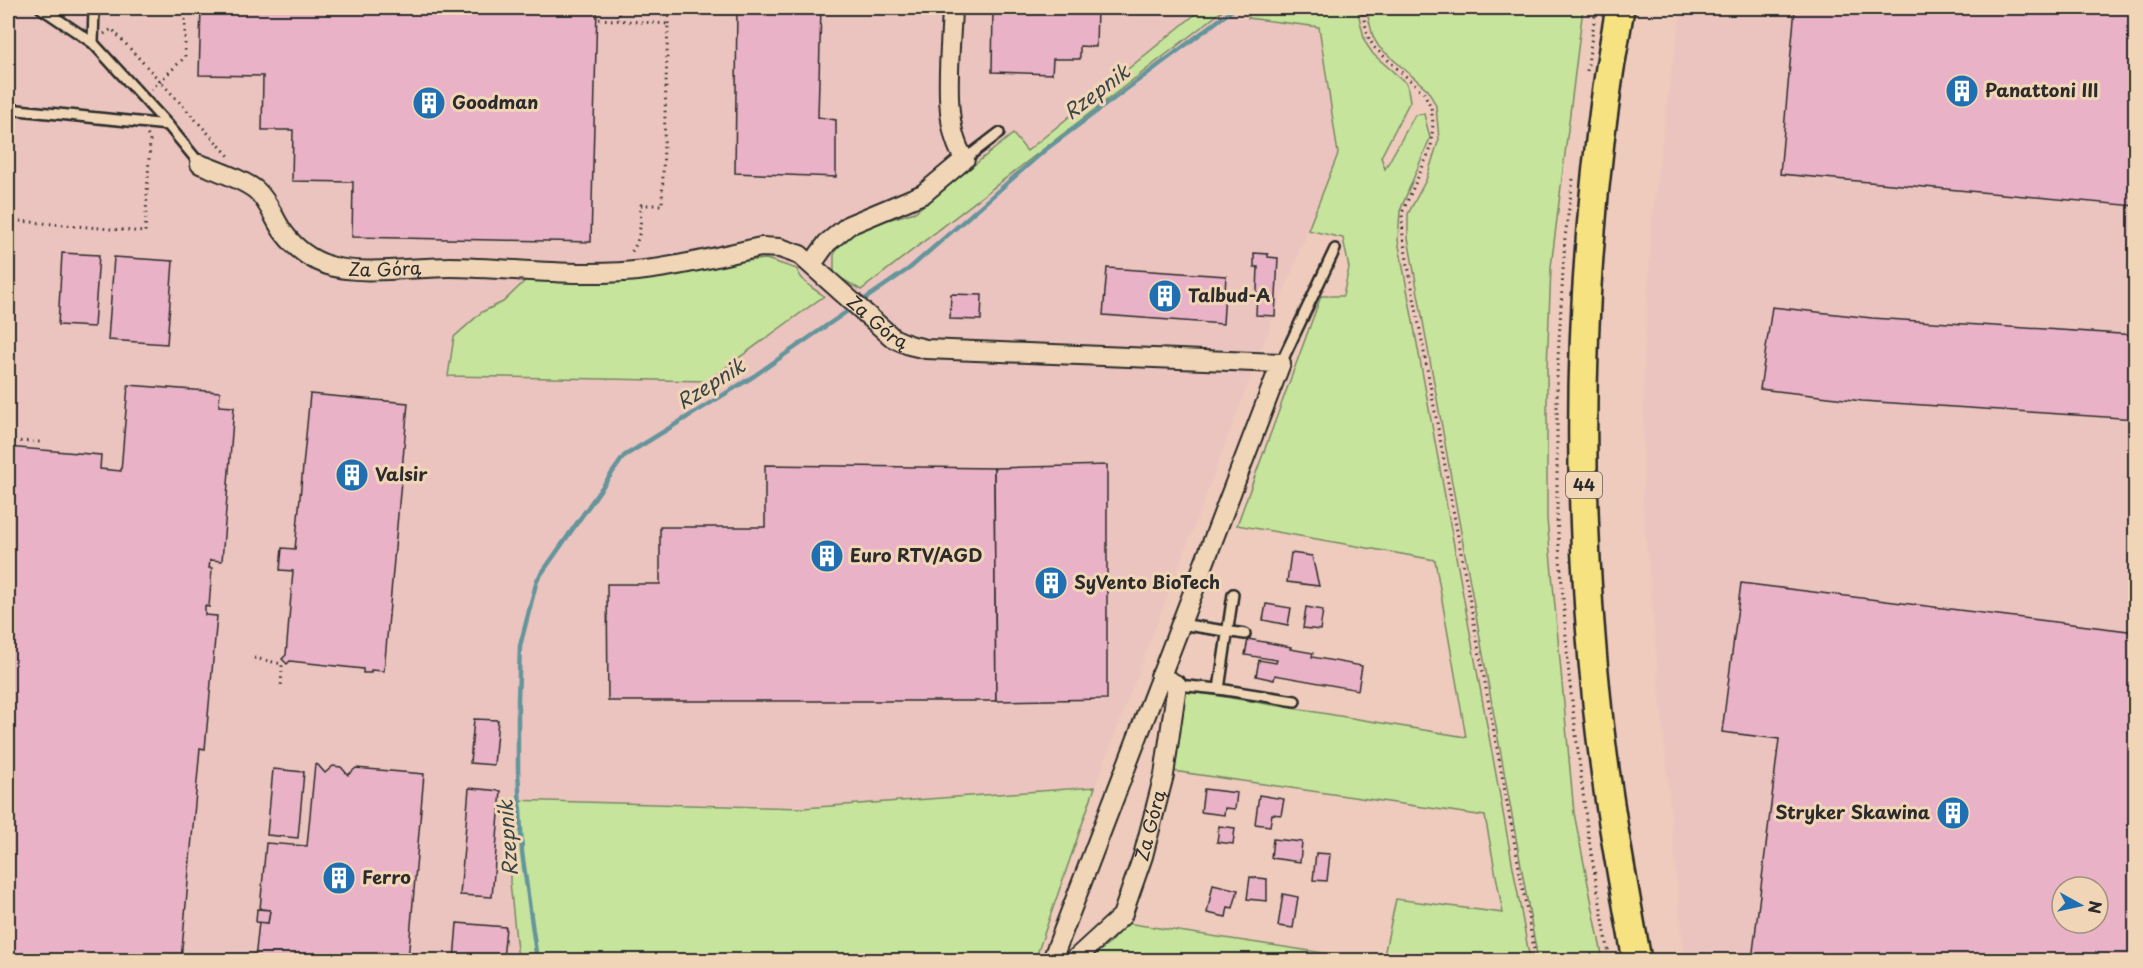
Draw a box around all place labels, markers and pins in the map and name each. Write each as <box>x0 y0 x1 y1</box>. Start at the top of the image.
building icon: Panattoni III <box>1944 73 1980 109</box>
place label: Panattoni III <box>1985 76 2098 103</box>
building icon: Goodman <box>411 85 447 121</box>
place label: Goodman <box>452 88 538 115</box>
building icon: Talbud-A <box>1147 278 1183 314</box>
place label: Talbud-A <box>1188 281 1271 308</box>
building icon: Valsir <box>334 457 370 493</box>
place label: Valsir <box>375 460 428 487</box>
building icon: Euro RTV/AGD <box>809 538 845 574</box>
place label: Euro RTV/AGD <box>850 541 982 568</box>
building icon: SyVento BioTech <box>1033 565 1069 601</box>
place label: SyVento BioTech <box>1074 568 1220 595</box>
building icon: Stryker Skawina <box>1935 795 1971 831</box>
place label: Stryker Skawina <box>1775 798 1930 825</box>
building icon: Ferro <box>321 860 357 896</box>
place label: Ferro <box>362 863 411 890</box>

